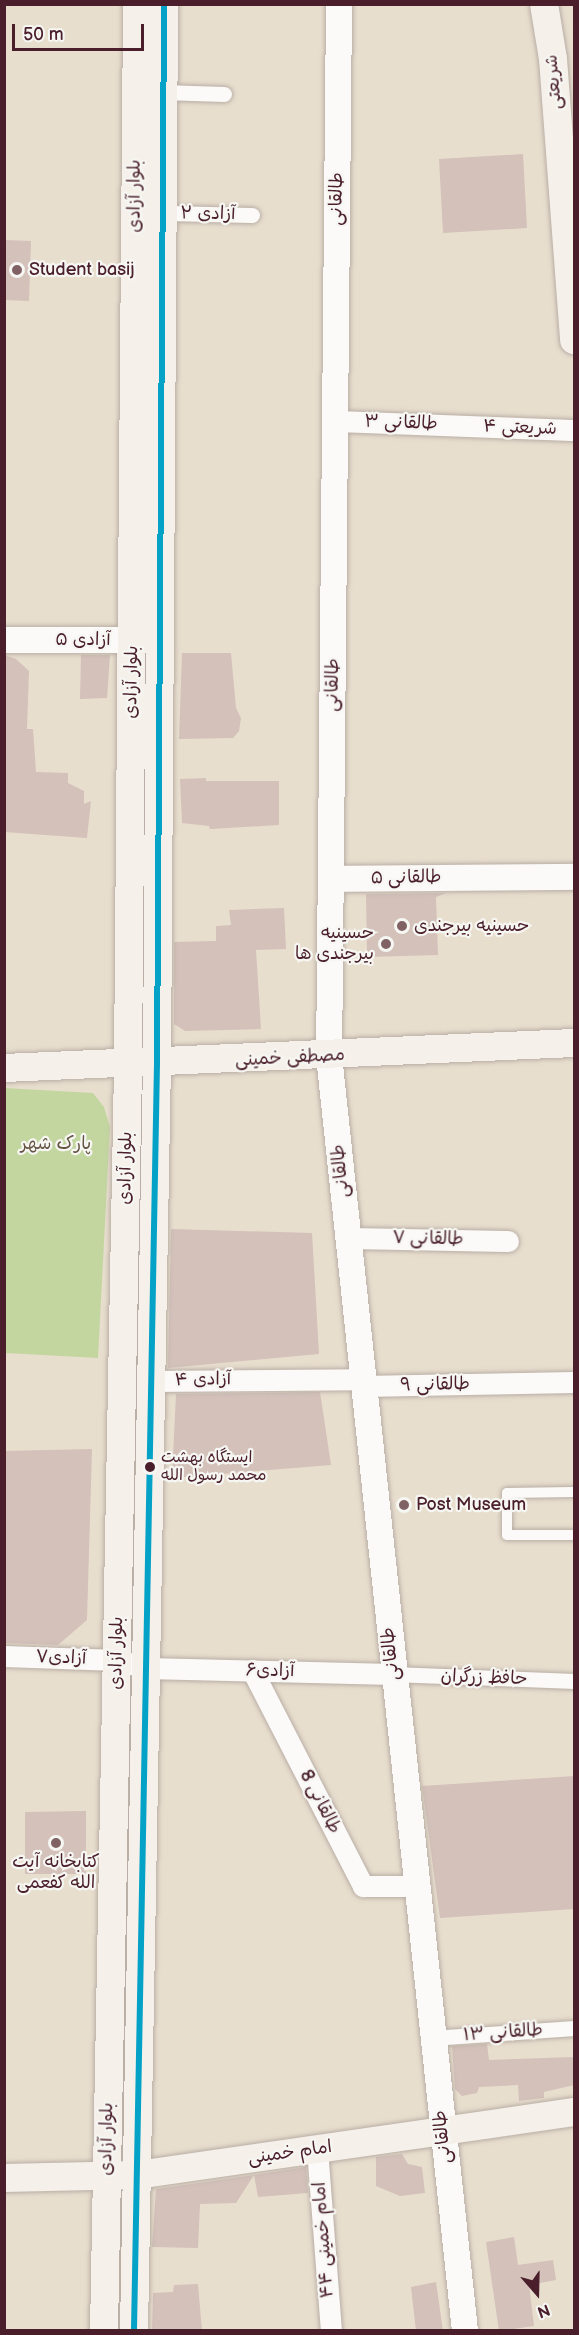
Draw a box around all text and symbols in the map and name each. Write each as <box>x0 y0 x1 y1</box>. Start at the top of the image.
scale bar <box>15 12 147 50</box>
text: 50 m <box>23 24 64 45</box>
street label: شریعتی <box>541 54 567 110</box>
street label: بلوار آزادی <box>124 159 146 233</box>
street label: طالقانی <box>326 172 348 226</box>
street label: آزادی ۲ <box>180 203 236 225</box>
place label: Student basij <box>29 259 135 281</box>
marker: Student basij <box>10 263 24 277</box>
street label: طالقانی ۳ <box>364 411 438 435</box>
street label: شریعتی ۴ <box>483 416 557 440</box>
street label: آزادی ۵ <box>55 629 111 651</box>
street label: بلوار آزادی <box>121 645 143 719</box>
street label: طالقانی <box>322 658 344 712</box>
street label: طالقانی ۵ <box>370 867 442 889</box>
place label: حسینیه بیرجندی <box>414 915 529 937</box>
marker: حسینیه بیرجندی <box>395 919 409 933</box>
place label: حسینیه بیرجندی ها <box>295 923 374 966</box>
marker: حسینیه بیرجندی ها <box>379 937 393 951</box>
street label: مصطفی خمینی <box>234 1044 346 1072</box>
street label: بلوار آزادی <box>115 1131 137 1205</box>
park label: پارک شهر <box>21 1133 91 1155</box>
street label: طالقانی <box>327 1143 355 1199</box>
street label: طالقانی ۷ <box>392 1228 464 1250</box>
street label: آزادی ۴ <box>175 1369 231 1391</box>
street label: طالقانی ۹ <box>400 1374 470 1396</box>
place label: ایستگاه بهشت محمد رسول الله <box>161 1448 266 1486</box>
marker: ایستگاه بهشت محمد رسول الله <box>144 1461 156 1473</box>
place label: Post Museum <box>416 1494 526 1516</box>
marker: Post Museum <box>397 1498 411 1512</box>
street label: بلوار آزادی <box>106 1616 128 1690</box>
street label: طالقانی <box>377 1626 405 1682</box>
street label: آزادی۷ <box>35 1646 87 1670</box>
street label: آزادی۶ <box>245 1660 295 1682</box>
street label: حافظ زرگران <box>440 1666 528 1690</box>
street label: طالقانی 8 <box>295 1766 345 1838</box>
marker: کتابخانه آیت الله کفعمی <box>49 1836 63 1850</box>
place label: کتابخانه آیت الله کفعمی <box>12 1852 100 1894</box>
street label: طالقانی ۱۳ <box>463 2019 543 2047</box>
street label: بلوار آزادی <box>96 2102 118 2176</box>
street label: طالقانی <box>429 2109 457 2165</box>
street label: امام خمینی <box>247 2136 333 2170</box>
street label: امام خمینی ۴۴ <box>309 2181 339 2299</box>
north arrow <box>507 2263 567 2323</box>
text: N <box>534 2299 552 2321</box>

